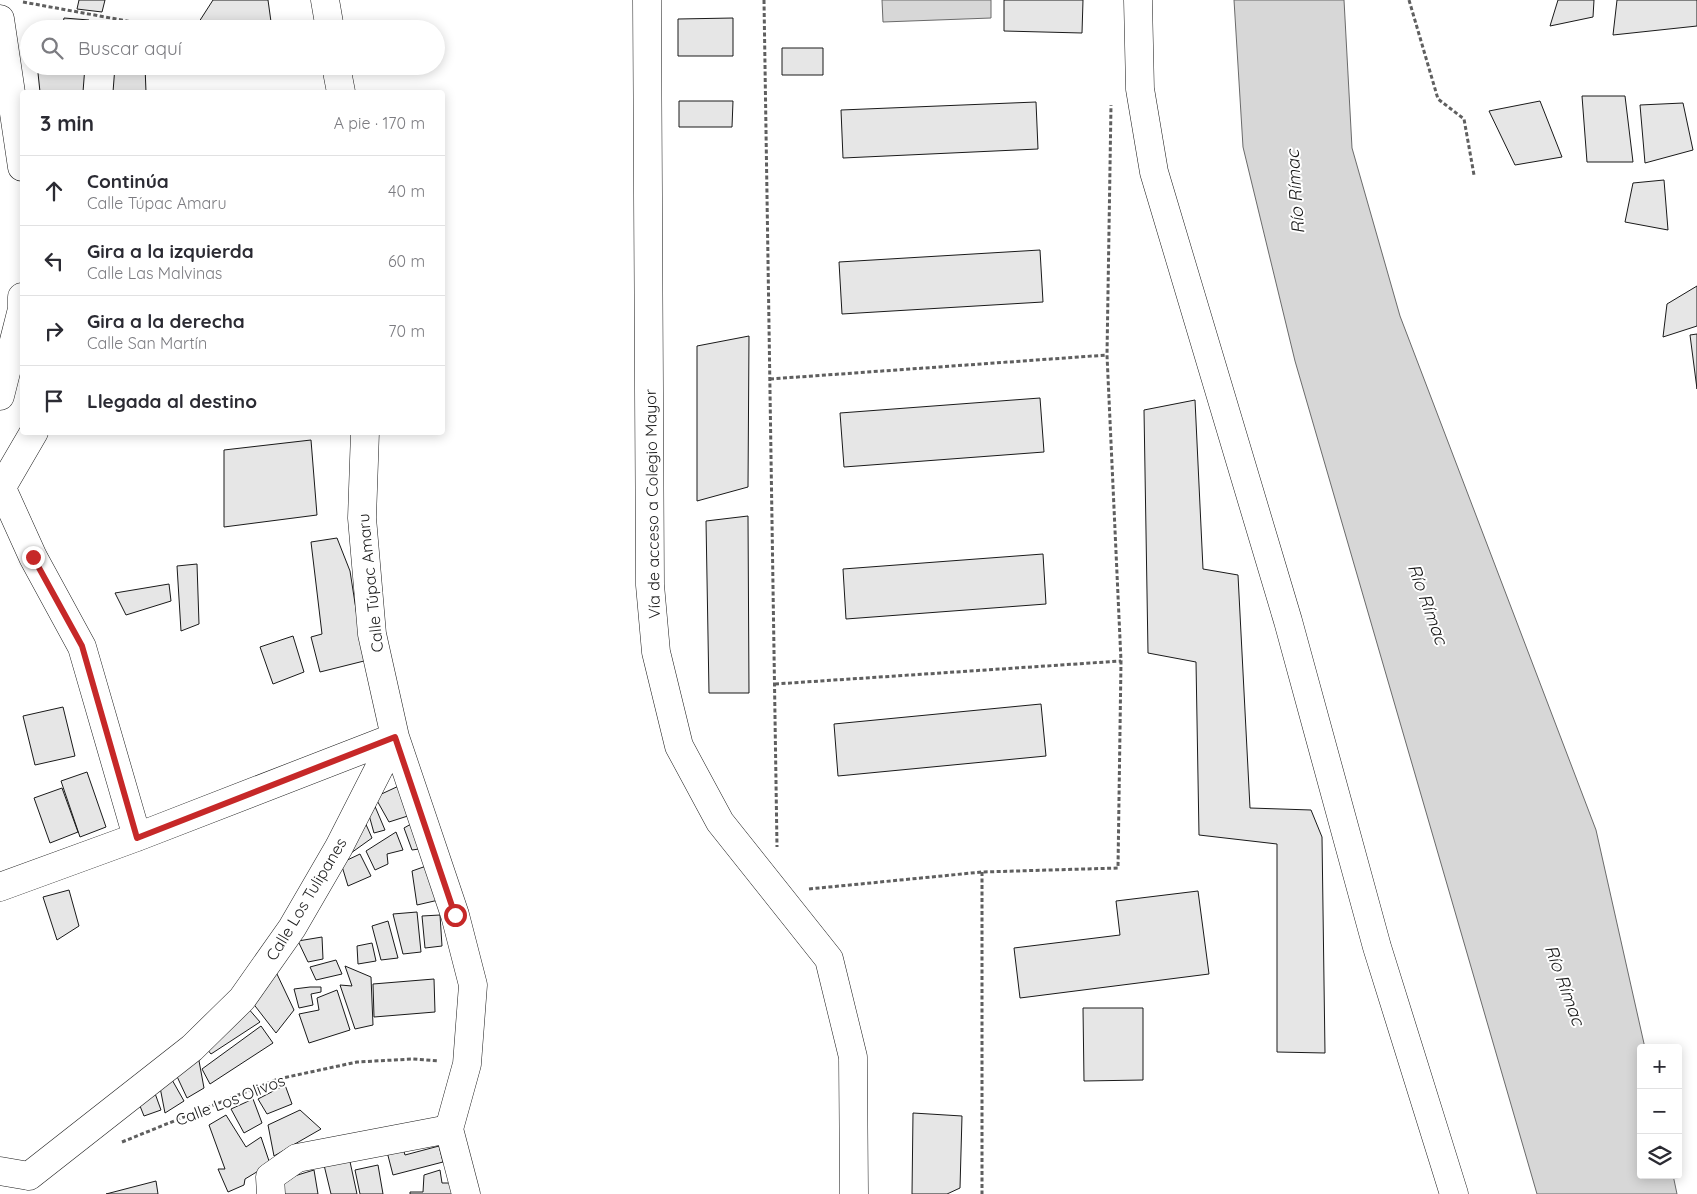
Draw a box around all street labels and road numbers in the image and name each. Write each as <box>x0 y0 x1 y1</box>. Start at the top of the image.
street label: Vía de acceso a Colegio Mayor <box>640 389 664 619</box>
street label: Calle Túpac Amaru <box>353 513 387 653</box>
street label: Calle Los Tulipanes <box>261 834 351 964</box>
street label: Calle Los Olivos <box>172 1070 288 1130</box>

